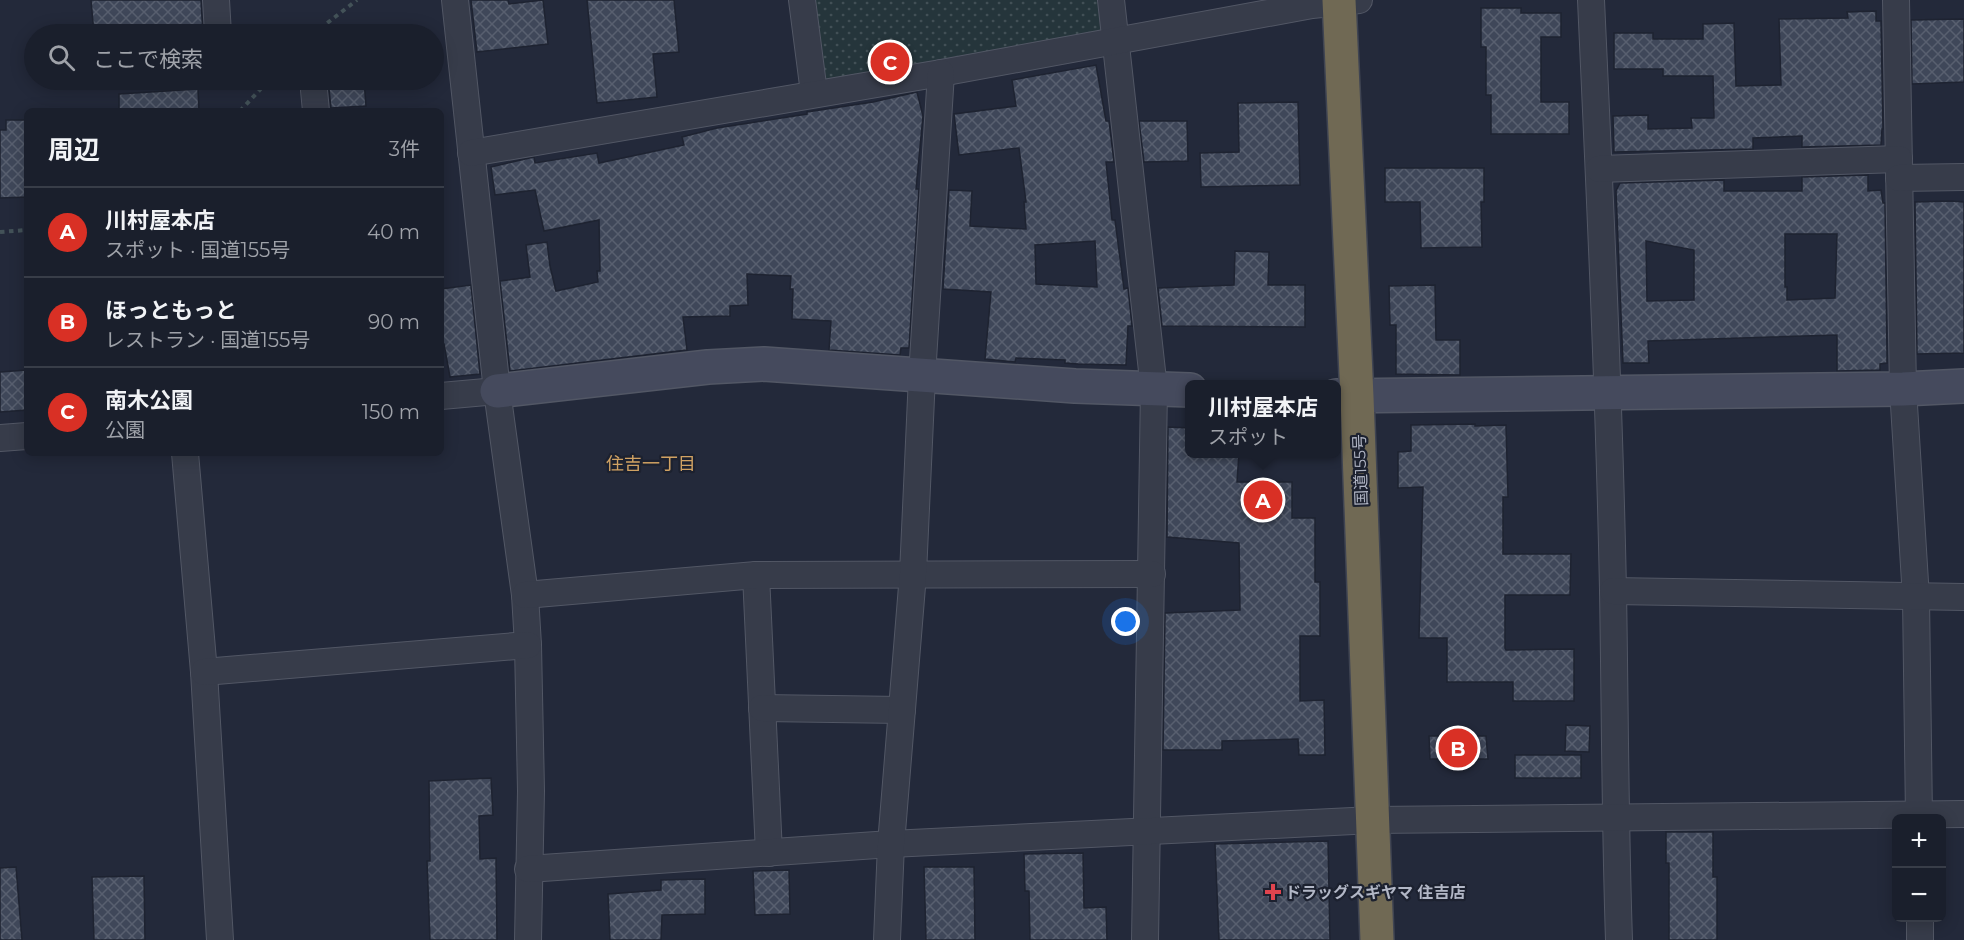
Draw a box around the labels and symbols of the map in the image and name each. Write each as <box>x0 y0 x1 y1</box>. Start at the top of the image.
pin: C <box>870 40 910 84</box>
street label: 国道155号 <box>1350 434 1371 506</box>
district label: 住吉一丁目 <box>606 453 696 475</box>
pin: A <box>1244 478 1282 522</box>
your location <box>1111 607 1140 636</box>
pin: B <box>1438 726 1478 771</box>
place label: ドラッグスギヤマ 住吉店 <box>1285 883 1466 902</box>
marker: ドラッグスギヤマ 住吉店 <box>1266 885 1280 899</box>

